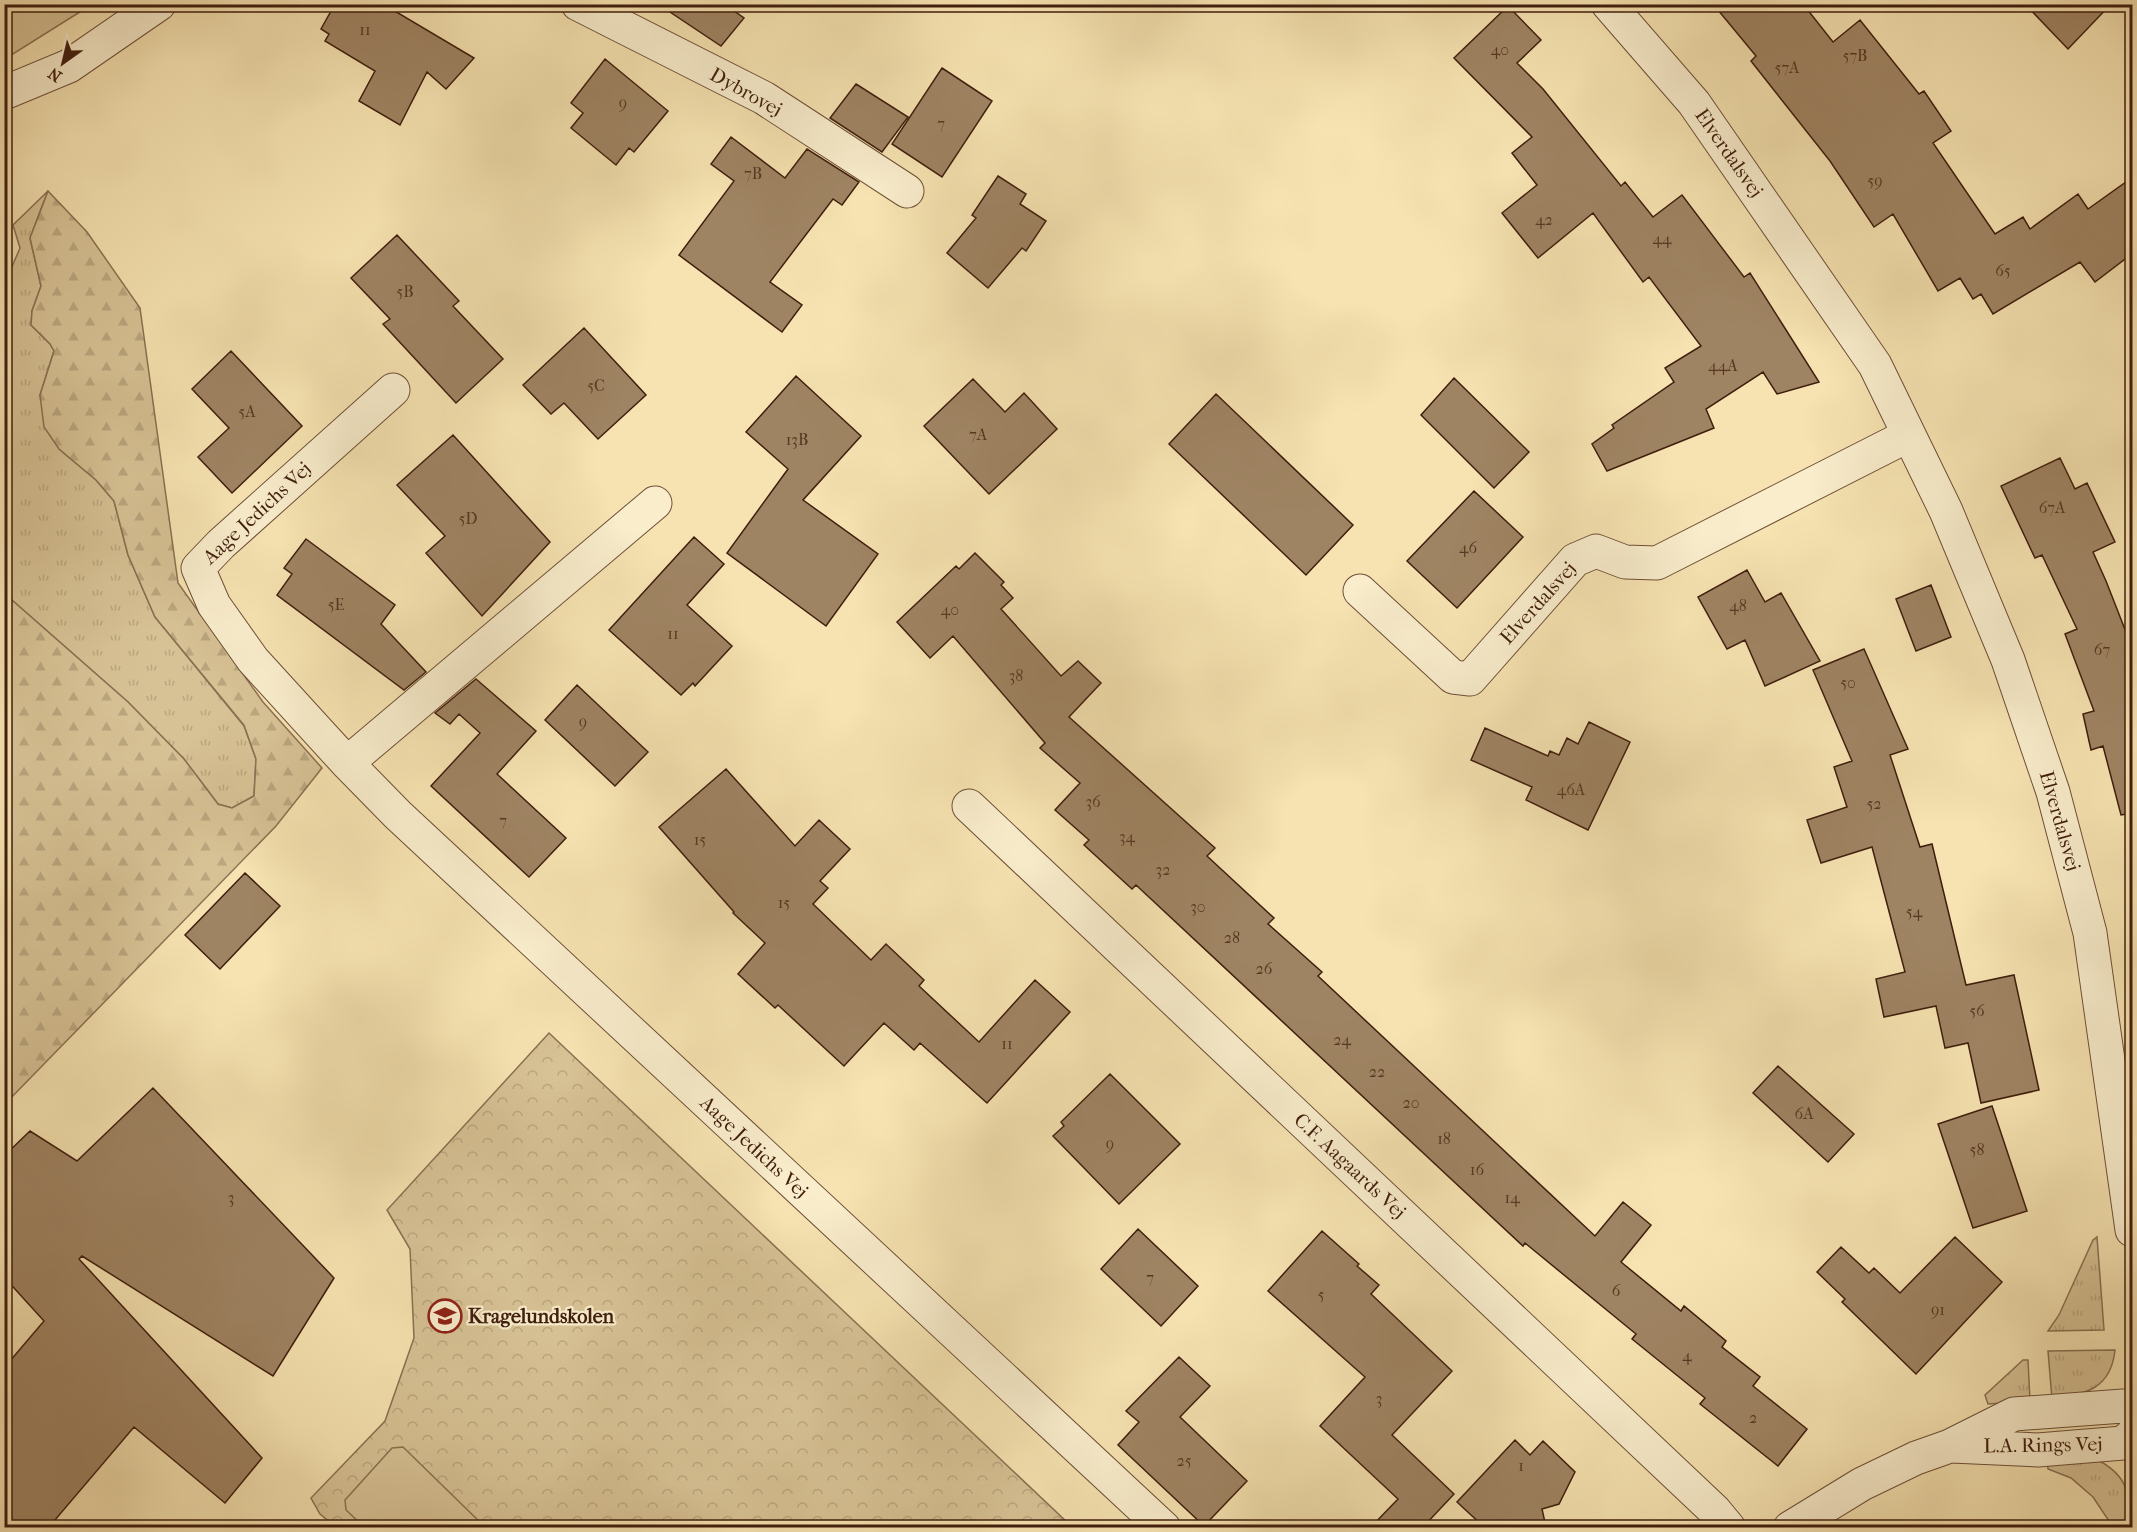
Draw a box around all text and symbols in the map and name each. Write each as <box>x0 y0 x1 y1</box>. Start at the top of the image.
house number: 11 <box>359 20 371 39</box>
north arrow <box>33 33 93 93</box>
house number: 40 <box>1491 40 1509 59</box>
house number: 57B <box>1842 46 1868 65</box>
house number: 57A <box>1774 58 1800 77</box>
text: N <box>44 63 65 86</box>
street label: Dybrovej <box>706 63 786 121</box>
house number: 9 <box>619 93 627 112</box>
street label: Elverdalsvej <box>1690 104 1768 202</box>
house number: 7 <box>937 114 945 133</box>
house number: 7B <box>744 164 762 183</box>
house number: 59 <box>1867 171 1883 190</box>
house number: 42 <box>1535 210 1553 229</box>
house number: 44 <box>1653 229 1672 248</box>
house number: 65 <box>1995 261 2011 280</box>
house number: 5B <box>396 282 414 301</box>
house number: 44A <box>1708 356 1738 375</box>
house number: 5C <box>587 376 605 395</box>
house number: 5A <box>238 402 256 421</box>
house number: 7A <box>969 425 988 444</box>
house number: 13B <box>786 430 808 449</box>
street label: Aage Jedichs Vej <box>197 457 316 570</box>
house number: 67A <box>2039 498 2066 517</box>
house number: 5D <box>458 509 478 528</box>
house number: 46 <box>1459 538 1477 557</box>
street label: Elverdalsvej <box>1495 557 1581 649</box>
house number: 5E <box>328 595 345 614</box>
house number: 48 <box>1729 596 1747 615</box>
house number: 40 <box>941 600 959 619</box>
house number: 11 <box>667 624 679 643</box>
house number: 67 <box>2094 640 2110 659</box>
house number: 38 <box>1009 666 1023 685</box>
house number: 50 <box>1840 673 1856 692</box>
house number: 9 <box>579 712 587 731</box>
street label: Elverdalsvej <box>2035 768 2085 874</box>
house number: 46A <box>1557 780 1586 799</box>
house number: 36 <box>1085 792 1101 811</box>
house number: 52 <box>1866 794 1882 813</box>
house number: 7 <box>499 811 507 830</box>
house number: 34 <box>1119 827 1136 846</box>
house number: 15 <box>694 830 706 849</box>
house number: 32 <box>1156 860 1170 879</box>
house number: 15 <box>778 893 790 912</box>
house number: 30 <box>1190 897 1206 916</box>
house number: 54 <box>1906 902 1923 921</box>
house number: 28 <box>1224 928 1240 947</box>
house number: 26 <box>1256 959 1273 978</box>
house number: 56 <box>1969 1001 1985 1020</box>
house number: 24 <box>1333 1030 1351 1049</box>
house number: 11 <box>1001 1034 1013 1053</box>
house number: 22 <box>1369 1062 1385 1081</box>
street label: Aage Jedichs Vej <box>694 1090 813 1203</box>
house number: 20 <box>1402 1093 1420 1112</box>
house number: 6A <box>1794 1104 1814 1123</box>
street label: C.F. Aagaards Vej <box>1289 1108 1411 1224</box>
house number: 18 <box>1437 1129 1451 1148</box>
house number: 9 <box>1106 1134 1114 1153</box>
house number: 58 <box>1970 1140 1984 1159</box>
house number: 16 <box>1470 1160 1484 1179</box>
house number: 3 <box>228 1188 234 1207</box>
house number: 14 <box>1504 1188 1520 1207</box>
house number: 7 <box>1146 1268 1154 1287</box>
house number: 6 <box>1612 1281 1621 1300</box>
house number: 5 <box>1318 1285 1325 1304</box>
school or university icon: Kragelundskolen <box>427 1298 463 1334</box>
house number: 91 <box>1931 1300 1945 1319</box>
place label: Kragelundskolen <box>468 1305 615 1328</box>
house number: 4 <box>1682 1346 1692 1365</box>
house number: 3 <box>1376 1389 1382 1408</box>
house number: 2 <box>1749 1408 1757 1427</box>
street label: L.A. Rings Vej <box>1983 1432 2103 1458</box>
house number: 25 <box>1176 1451 1192 1470</box>
house number: 1 <box>1518 1456 1524 1475</box>

